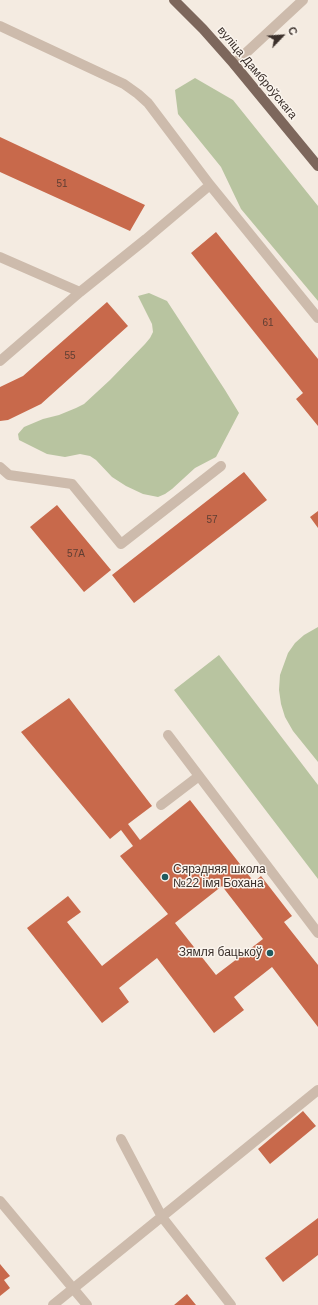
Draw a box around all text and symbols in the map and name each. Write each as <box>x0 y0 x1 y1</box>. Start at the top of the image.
north arrow <box>262 16 302 56</box>
street label: вуліца Дамброўскага <box>214 24 300 122</box>
text: С <box>286 25 300 37</box>
house number: 51 <box>56 178 68 190</box>
house number: 61 <box>262 317 274 329</box>
house number: 55 <box>64 350 76 362</box>
house number: 57 <box>206 514 218 526</box>
house number: 57А <box>67 548 85 560</box>
place label: Сярэдняя школа №22 імя Бохана <box>173 863 266 891</box>
marker: Сярэдняя школа №22 імя Бохана <box>160 872 170 882</box>
place label: Зямля бацькоў <box>179 946 262 960</box>
marker: Зямля бацькоў <box>265 948 275 958</box>

